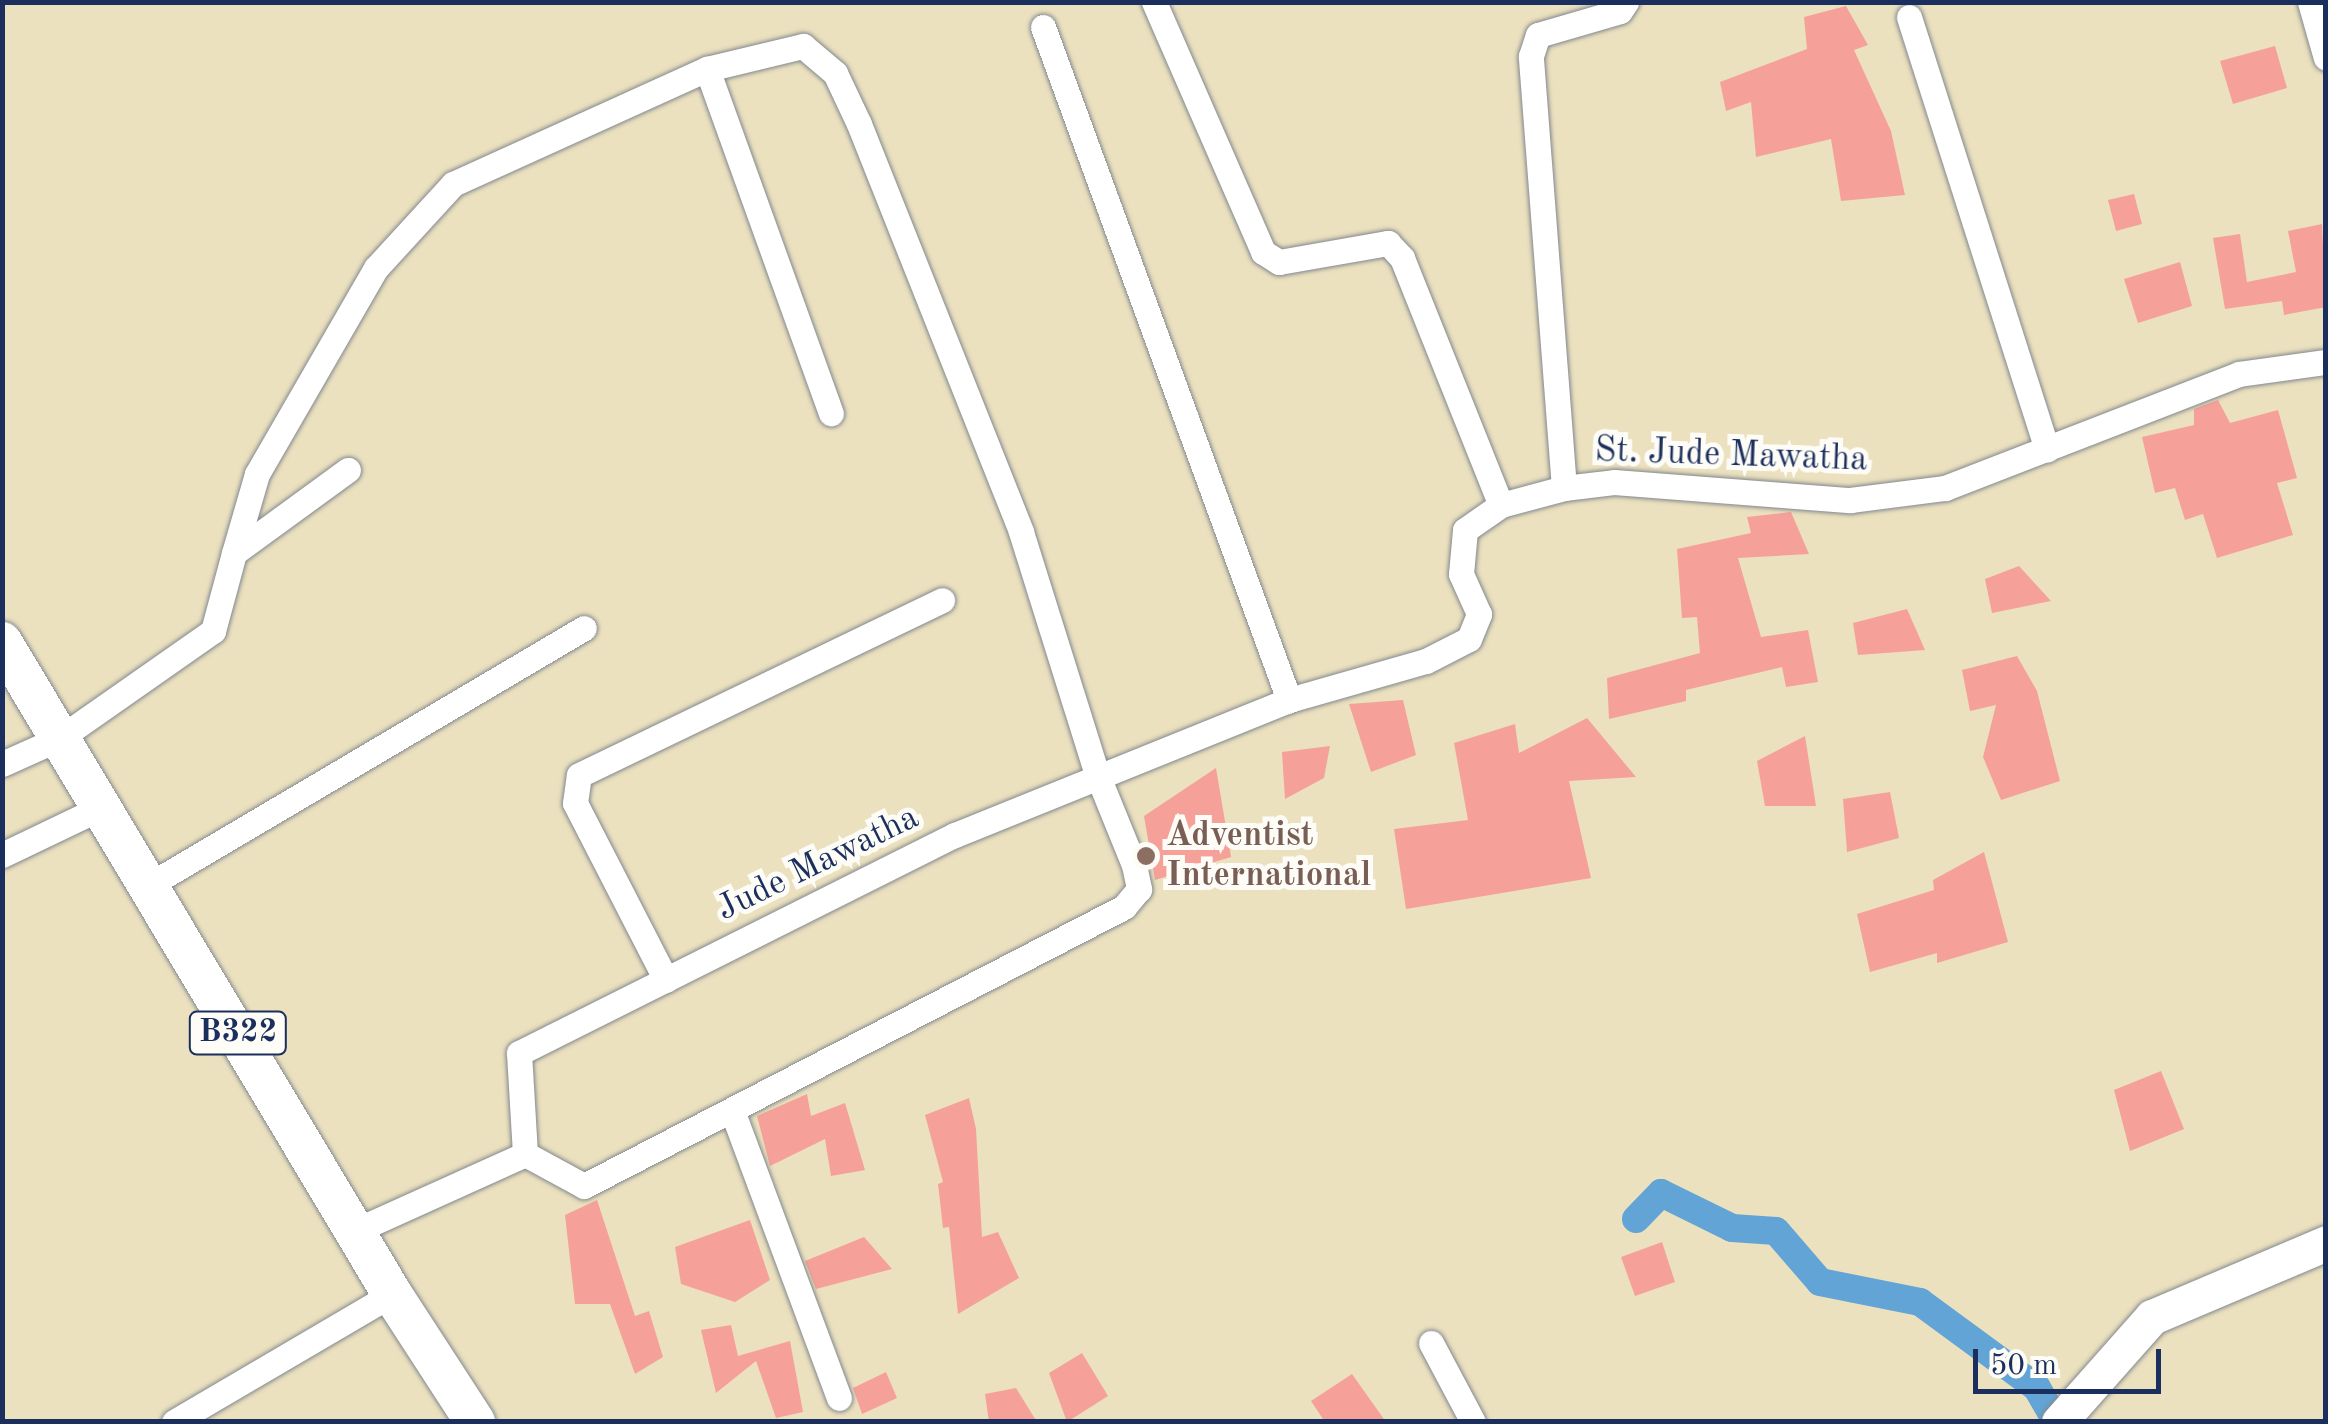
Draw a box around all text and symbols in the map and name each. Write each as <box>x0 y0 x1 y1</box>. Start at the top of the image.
street label: St. Jude Mawatha <box>1594 430 1868 482</box>
street label: Jude Mawatha <box>710 797 926 931</box>
place label: Adventist International <box>1166 815 1371 897</box>
marker: Adventist International <box>1135 845 1157 867</box>
road number: B322 <box>188 1006 288 1060</box>
scale bar <box>1978 1329 2166 1391</box>
text: 50 m <box>1990 1351 2057 1381</box>

